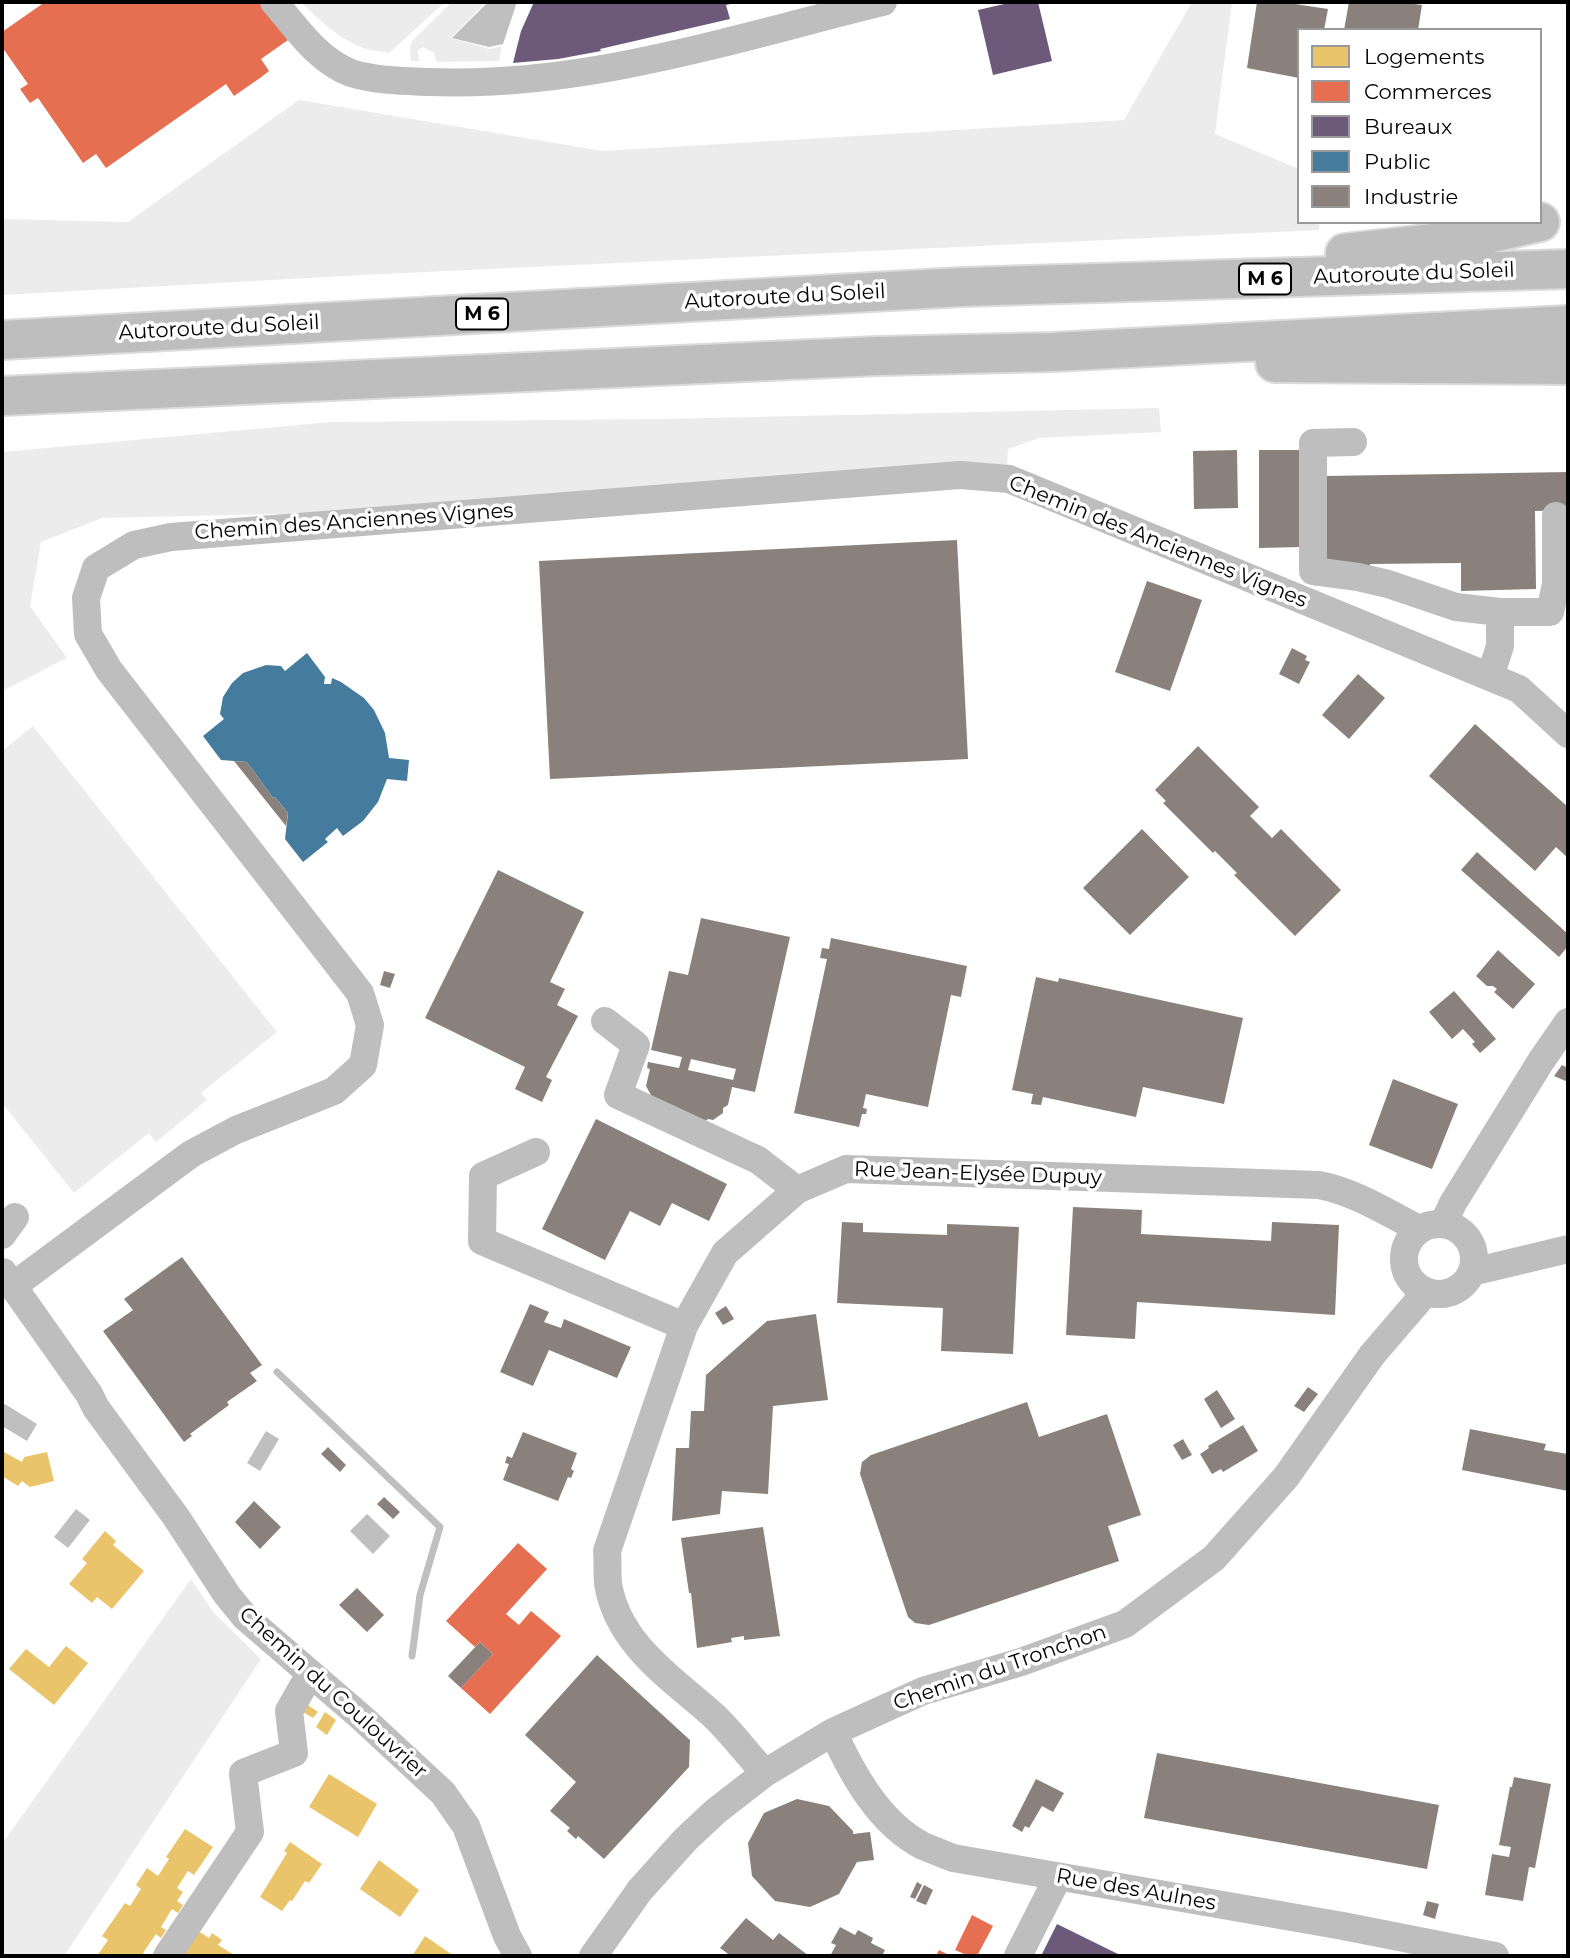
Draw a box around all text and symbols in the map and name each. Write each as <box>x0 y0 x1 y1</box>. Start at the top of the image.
legend <box>1297 28 1542 224</box>
text: Logements <box>1364 44 1484 69</box>
text: Commerces <box>1364 79 1492 104</box>
text: Bureaux <box>1364 114 1452 139</box>
text: Public <box>1364 149 1431 174</box>
text: Industrie <box>1364 184 1458 209</box>
street label: Autoroute du Soleil <box>1313 258 1515 290</box>
road number: M 6 <box>1239 264 1291 294</box>
street label: Autoroute du Soleil <box>684 279 886 315</box>
road number: M 6 <box>456 298 508 330</box>
street label: Autoroute du Soleil <box>118 310 320 346</box>
street label: Chemin des Anciennes Vignes <box>1005 470 1311 614</box>
street label: Chemin des Anciennes Vignes <box>194 498 514 546</box>
street label: Rue Jean-Elysée Dupuy <box>854 1157 1102 1191</box>
street label: Chemin du Coulouvrier <box>234 1602 432 1784</box>
street label: Chemin du Tronchon <box>890 1620 1110 1716</box>
street label: Rue des Aulnes <box>1054 1864 1218 1916</box>

